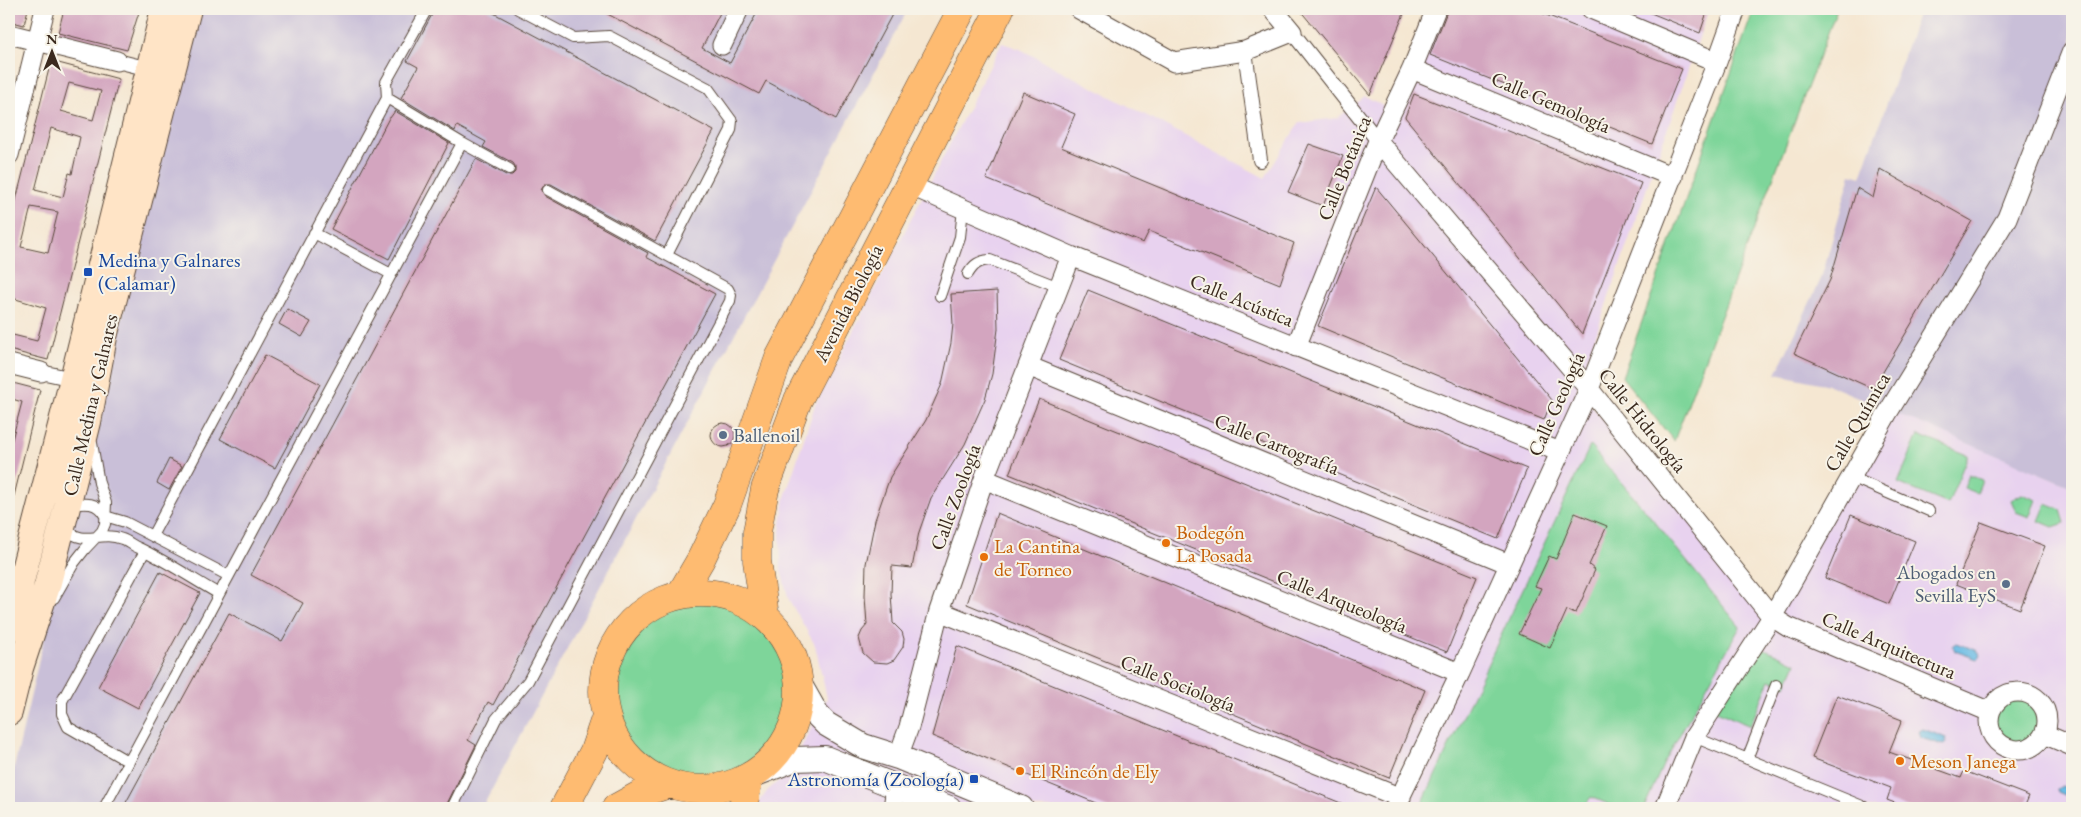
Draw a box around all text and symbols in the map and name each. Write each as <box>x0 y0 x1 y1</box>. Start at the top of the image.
north arrow <box>28 28 78 78</box>
text: N <box>46 30 58 48</box>
street label: Calle Gemología <box>1487 65 1615 139</box>
street label: Calle Botánica <box>1311 112 1377 224</box>
street label: Avenida Biología <box>807 240 889 367</box>
place label: Medina y Galnares (Calamar) <box>98 247 240 296</box>
marker: Medina y Galnares (Calamar) <box>82 266 94 278</box>
street label: Calle Acústica <box>1186 267 1298 333</box>
street label: Calle Medina y Galnares <box>56 311 124 499</box>
street label: Calle Geología <box>1521 348 1591 460</box>
street label: Calle Hidrología <box>1593 362 1693 478</box>
street label: Calle Química <box>1818 368 1896 476</box>
street label: Calle Cartografía <box>1211 407 1343 481</box>
place label: Ballenoil <box>733 422 800 448</box>
marker: Ballenoil <box>717 429 729 441</box>
street label: Calle Zoología <box>924 440 986 554</box>
place label: Bodegón La Posada <box>1176 519 1252 568</box>
place label: La Cantina de Torneo <box>994 533 1080 582</box>
marker: Bodegón La Posada <box>1160 537 1172 549</box>
marker: La Cantina de Torneo <box>978 551 990 563</box>
place label: Abogados en Sevilla EyS <box>1895 559 1996 608</box>
street label: Calle Arqueología <box>1273 563 1411 639</box>
marker: Abogados en Sevilla EyS <box>2000 578 2012 590</box>
street label: Calle Arquitectura <box>1818 605 1960 685</box>
street label: Calle Sociología <box>1117 648 1239 718</box>
place label: Meson Janega <box>1910 748 2016 774</box>
marker: Meson Janega <box>1894 755 1906 767</box>
place label: El Rincón de Ely <box>1030 758 1159 784</box>
marker: El Rincón de Ely <box>1014 765 1026 777</box>
place label: Astronomía (Zoología) <box>787 766 964 792</box>
marker: Astronomía (Zoología) <box>968 773 980 785</box>

